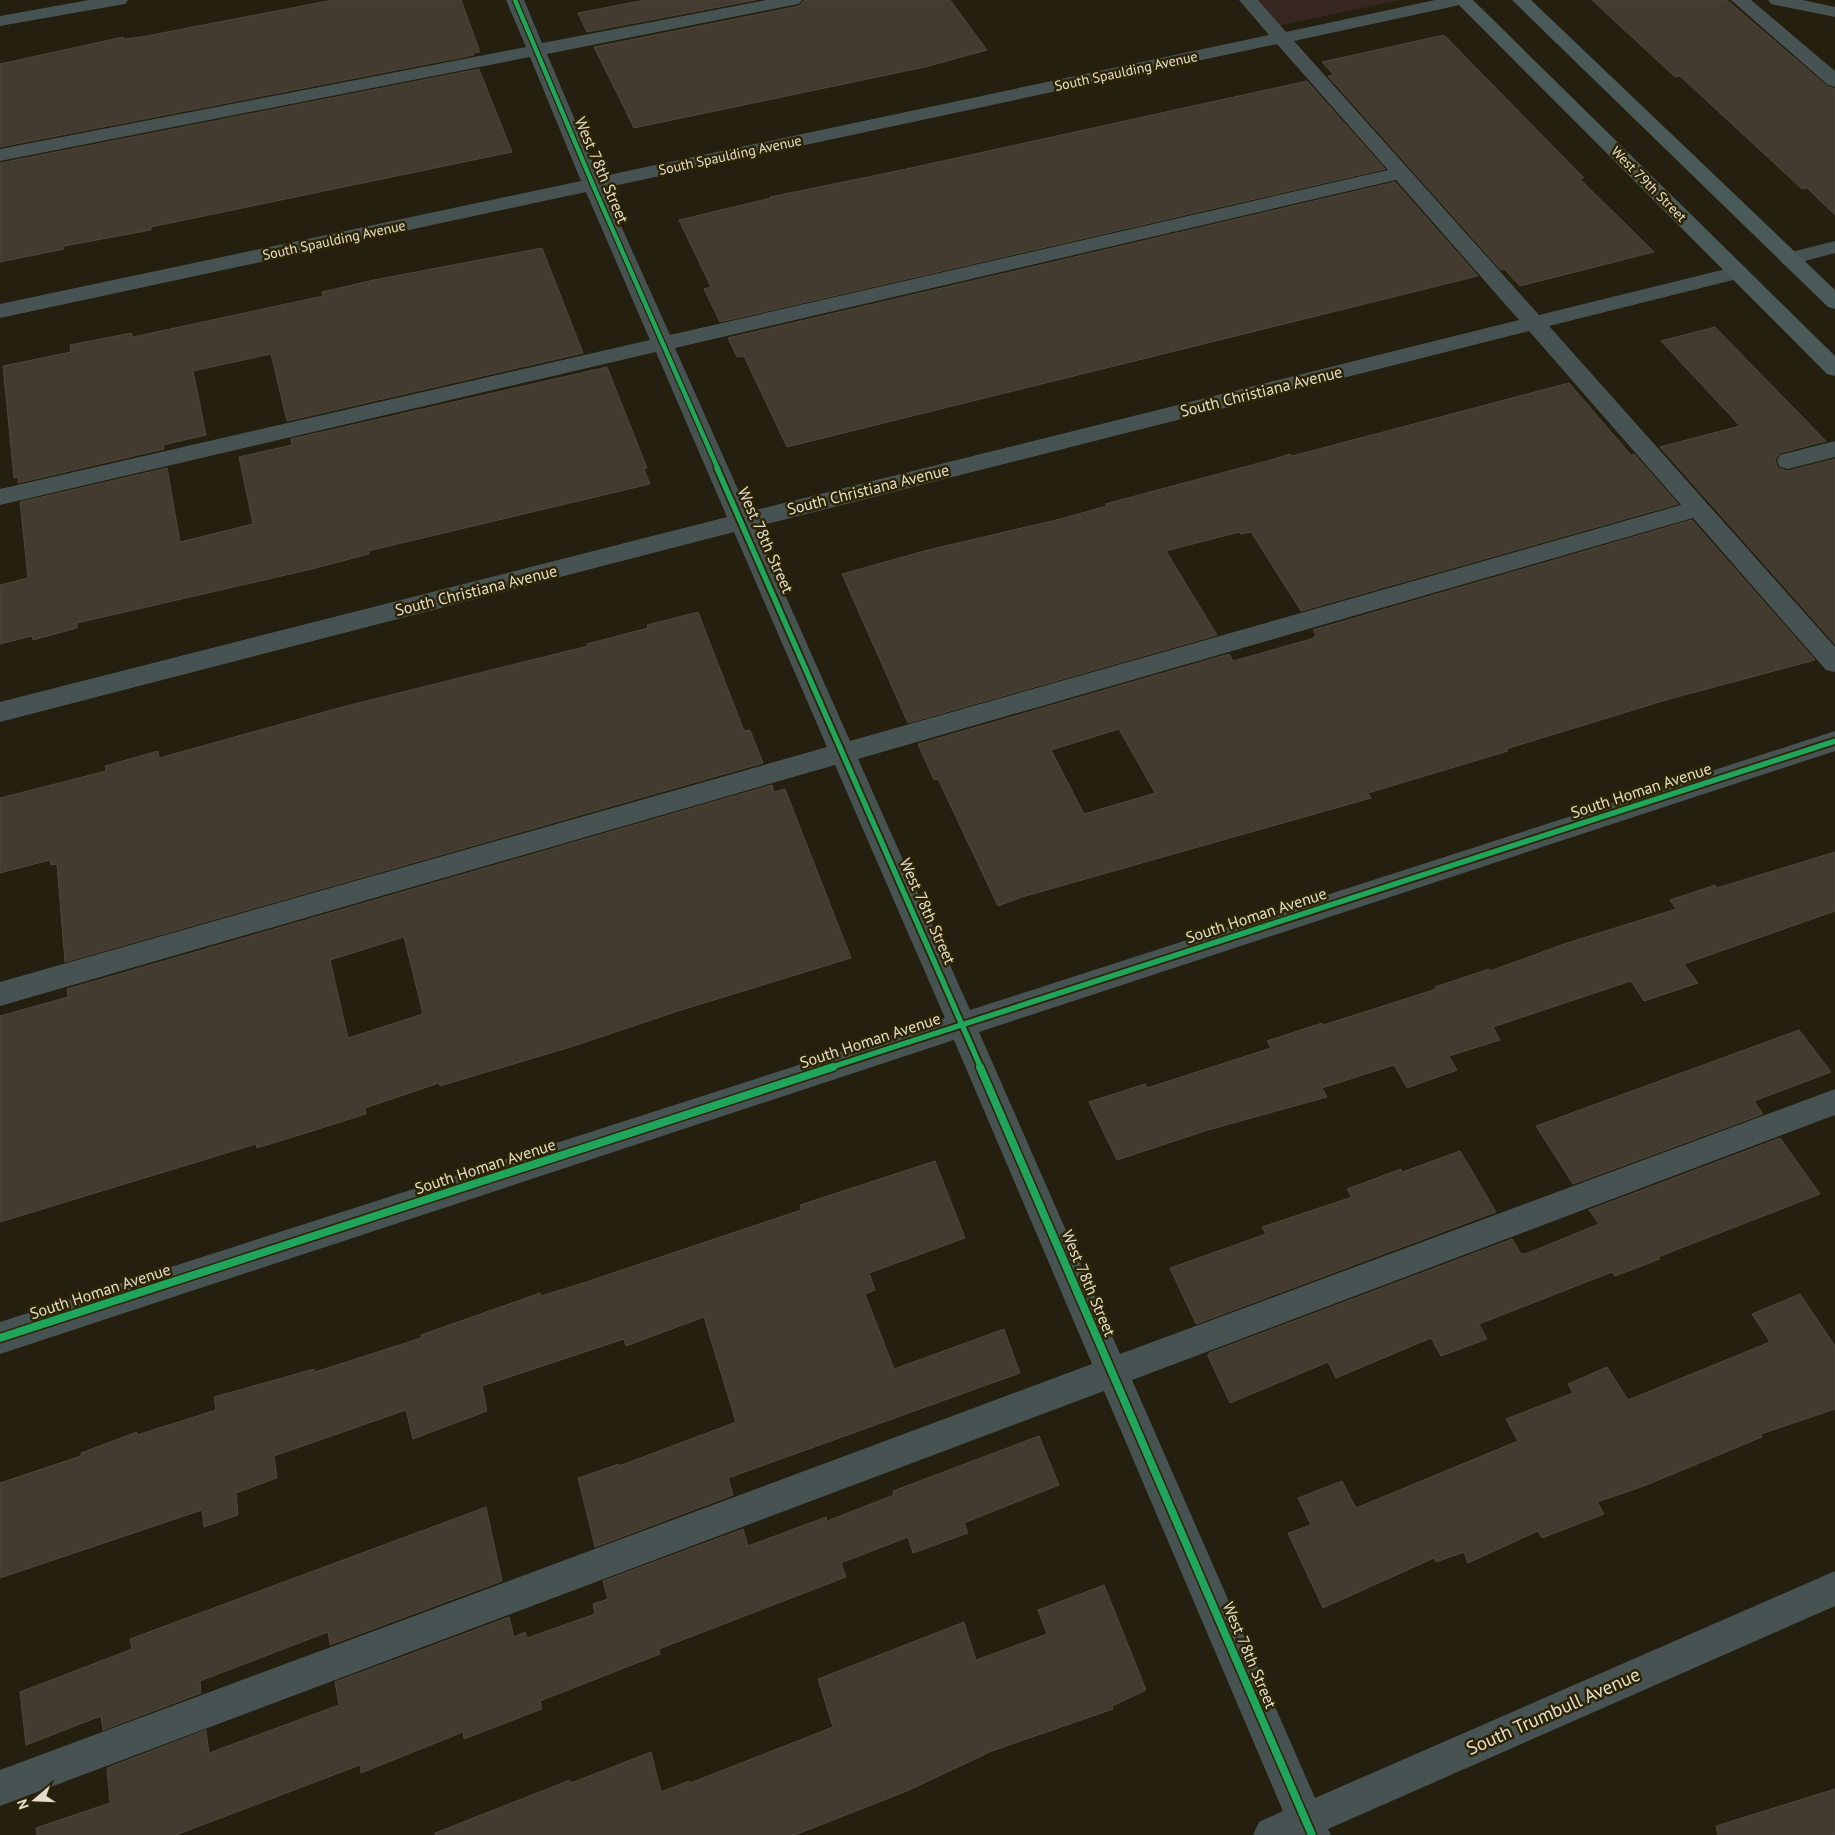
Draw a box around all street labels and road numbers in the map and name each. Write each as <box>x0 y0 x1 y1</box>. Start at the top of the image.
street label: South Spaulding Avenue <box>1053 47 1199 95</box>
street label: West 78th Street <box>571 114 634 227</box>
street label: South Spaulding Avenue <box>657 131 803 179</box>
street label: West 79th Street <box>1607 142 1691 226</box>
street label: South Spaulding Avenue <box>261 216 407 264</box>
street label: South Christiana Avenue <box>1178 361 1344 421</box>
street label: South Christiana Avenue <box>785 459 951 519</box>
street label: West 78th Street <box>734 484 799 597</box>
street label: South Christiana Avenue <box>393 560 559 620</box>
street label: South Homan Avenue <box>1568 758 1714 822</box>
street label: West 78th Street <box>896 855 961 968</box>
street label: South Homan Avenue <box>1183 883 1329 947</box>
street label: South Homan Avenue <box>797 1008 943 1072</box>
street label: South Homan Avenue <box>412 1134 558 1198</box>
street label: West 78th Street <box>1058 1227 1121 1340</box>
street label: South Homan Avenue <box>27 1259 173 1323</box>
street label: West 78th Street <box>1219 1599 1282 1712</box>
street label: South Trumbull Avenue <box>1462 1662 1644 1760</box>

